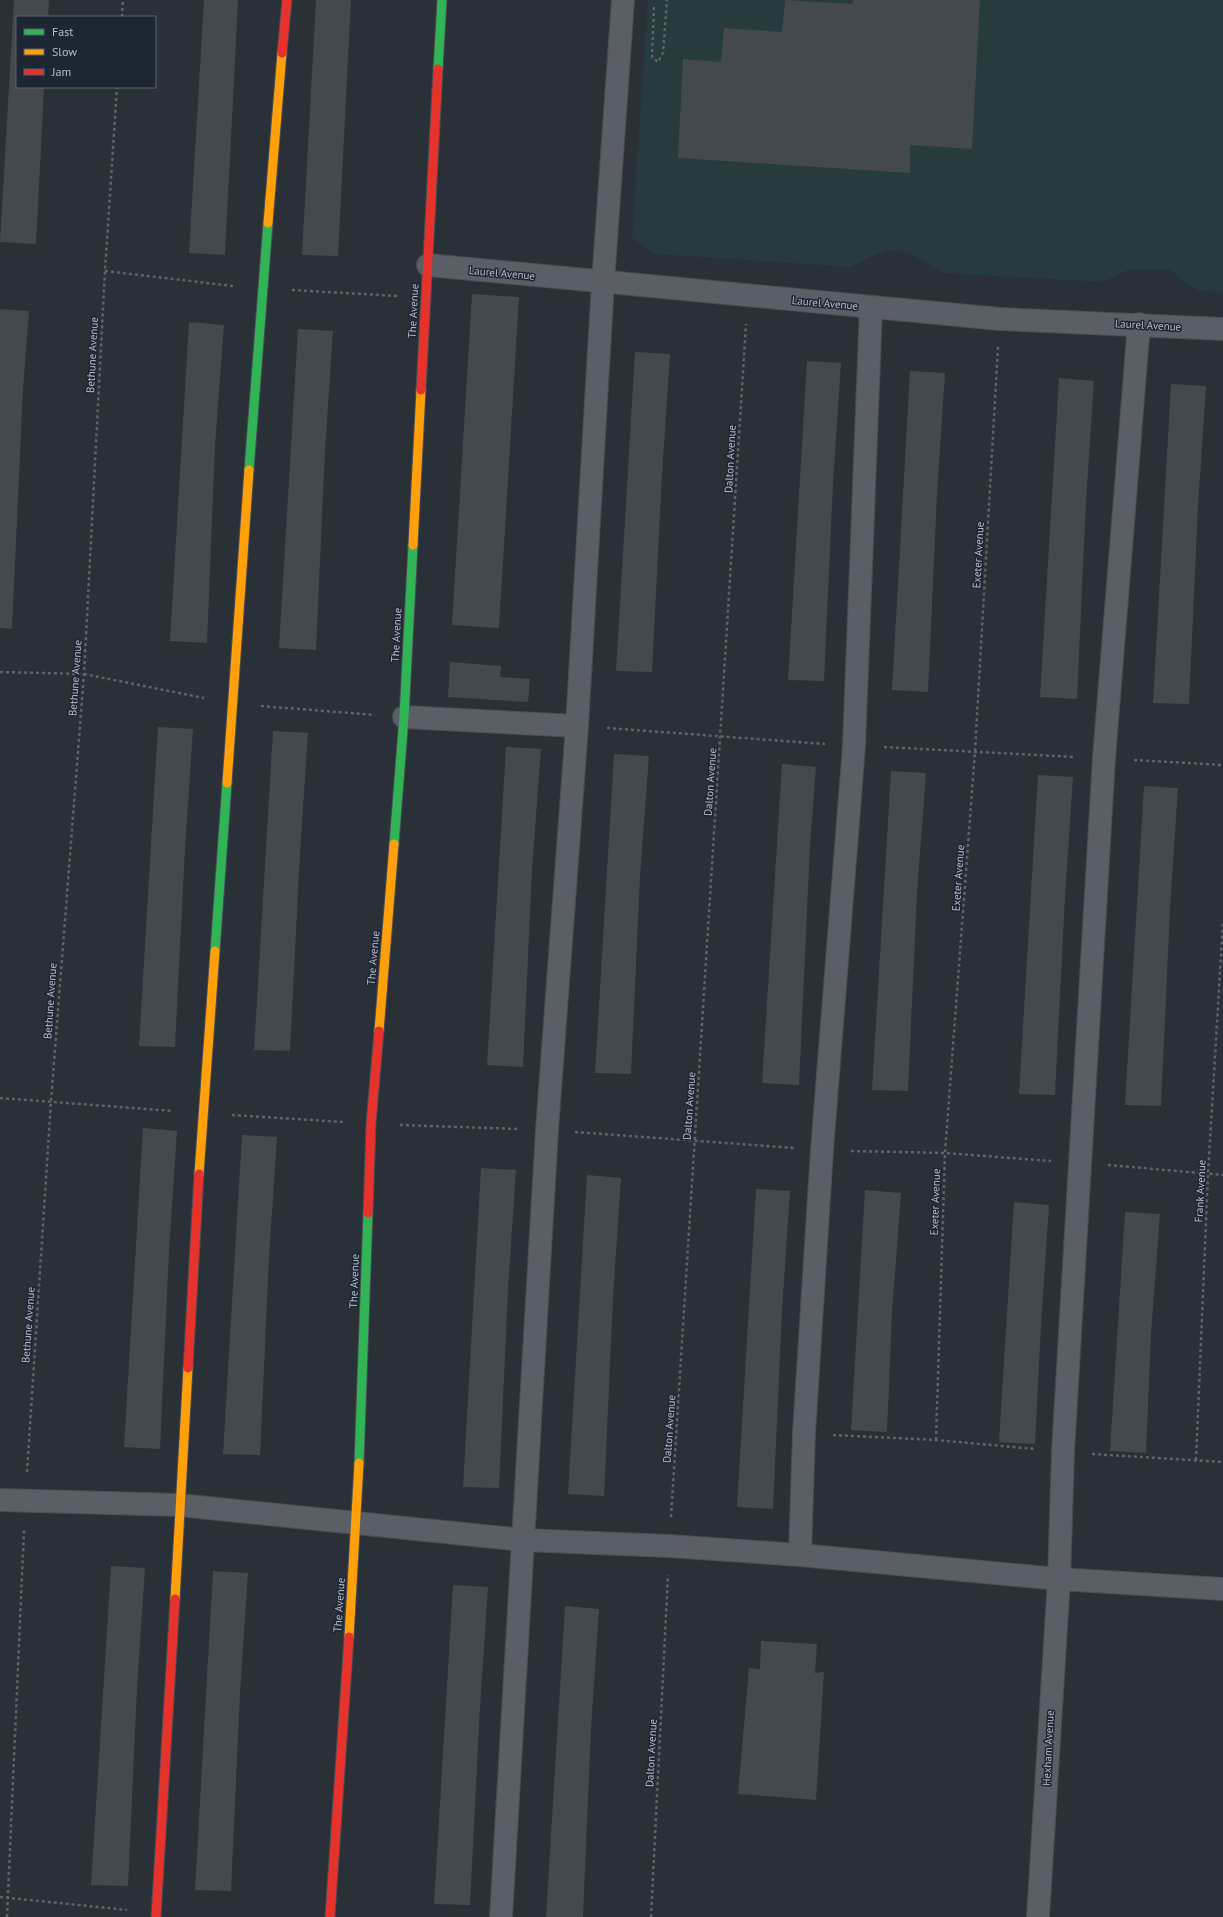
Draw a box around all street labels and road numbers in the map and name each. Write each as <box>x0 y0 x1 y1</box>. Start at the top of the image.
street label: Laurel Avenue <box>468 263 536 283</box>
street label: The Avenue <box>405 283 421 339</box>
street label: Laurel Avenue <box>791 293 859 313</box>
street label: Bethune Avenue <box>83 316 101 393</box>
street label: Laurel Avenue <box>1115 316 1182 334</box>
street label: Dalton Avenue <box>721 424 739 493</box>
street label: Exeter Avenue <box>969 521 987 589</box>
street label: The Avenue <box>388 607 404 663</box>
street label: Bethune Avenue <box>65 639 85 717</box>
street label: Dalton Avenue <box>701 747 719 817</box>
street label: Exeter Avenue <box>949 844 967 912</box>
street label: The Avenue <box>364 930 382 986</box>
street label: Bethune Avenue <box>40 962 60 1040</box>
street label: Dalton Avenue <box>680 1071 698 1141</box>
street label: Frank Avenue <box>1191 1159 1209 1223</box>
street label: Exeter Avenue <box>927 1168 943 1236</box>
street label: The Avenue <box>346 1253 362 1309</box>
street label: Bethune Avenue <box>18 1286 38 1364</box>
street label: Dalton Avenue <box>660 1394 678 1464</box>
street label: The Avenue <box>330 1577 348 1633</box>
street label: Hexham Avenue <box>1039 1709 1057 1786</box>
street label: Dalton Avenue <box>642 1718 660 1787</box>

